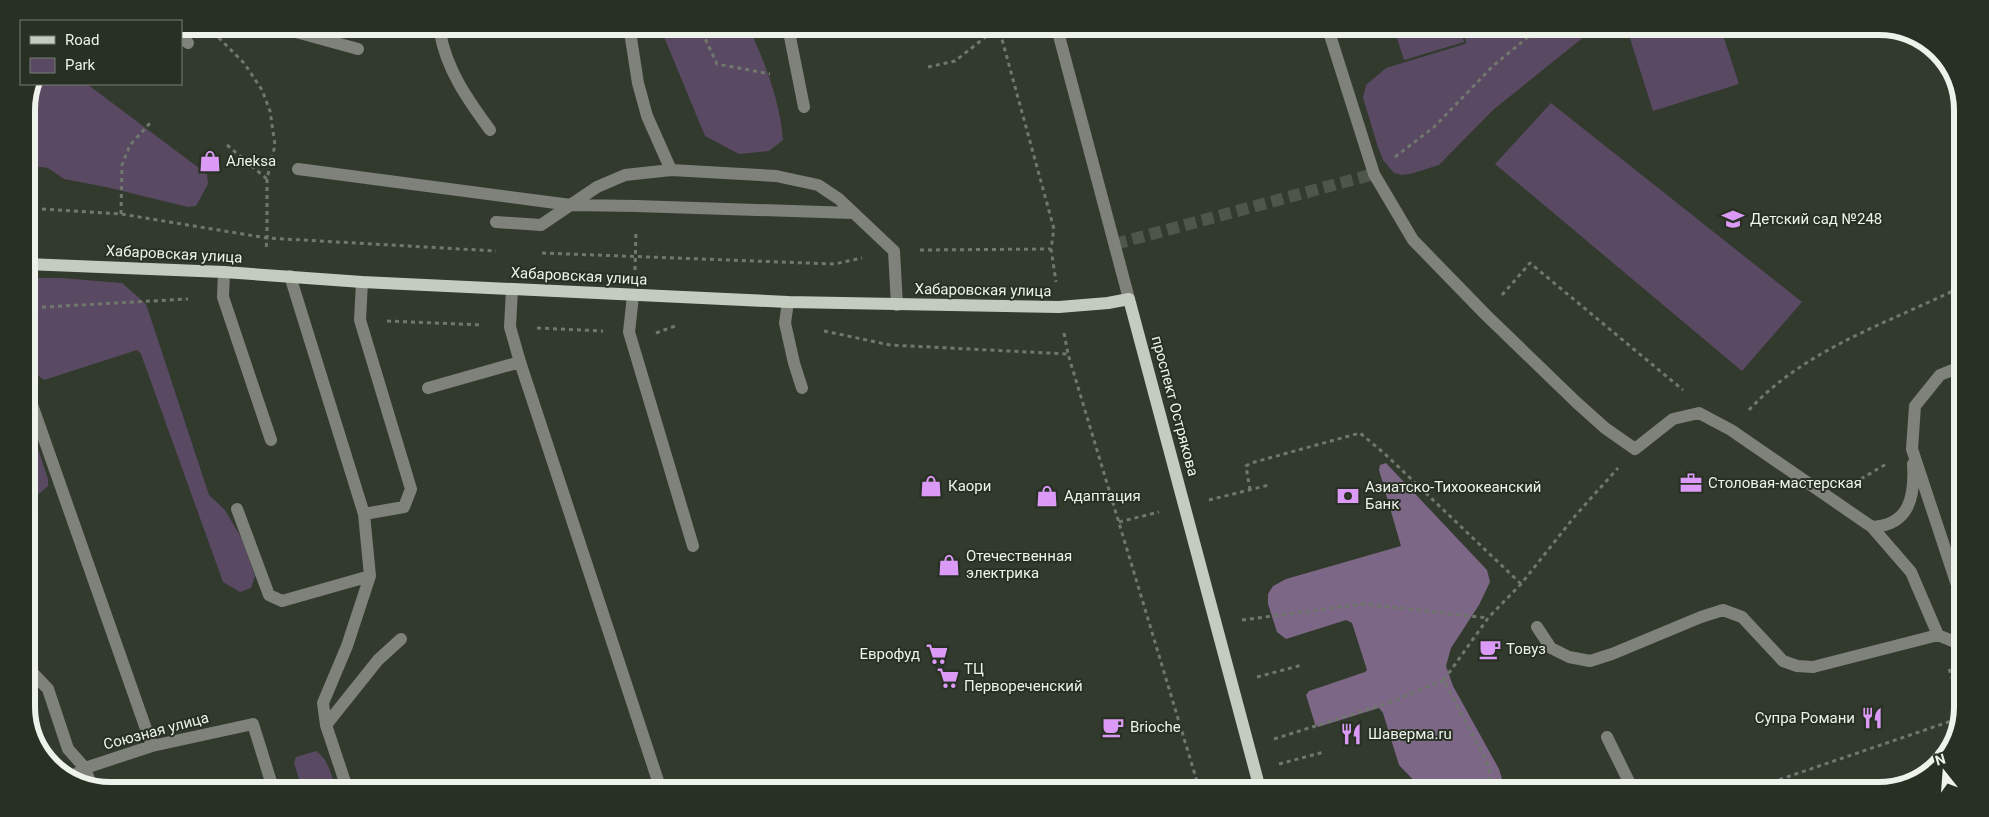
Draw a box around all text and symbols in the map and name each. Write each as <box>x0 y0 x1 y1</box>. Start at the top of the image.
legend <box>20 20 182 85</box>
text: Road <box>65 31 99 49</box>
text: Park <box>65 56 96 74</box>
shop icon: Алеksa <box>197 148 223 174</box>
place label: Алеksa <box>226 152 276 170</box>
school or university icon: Детский сад №248 <box>1720 206 1746 232</box>
place label: Детский сад №248 <box>1750 210 1882 228</box>
street label: Хабаровская улица <box>105 241 243 267</box>
street label: Хабаровская улица <box>510 263 648 289</box>
street label: Хабаровская улица <box>914 280 1052 300</box>
street label: проспект Острякова <box>1148 334 1202 478</box>
office icon: Столовая-мастерская <box>1678 470 1704 496</box>
shop icon: Каори <box>918 473 944 499</box>
place label: Столовая-мастерская <box>1708 474 1862 492</box>
place label: Каори <box>948 477 991 495</box>
place label: Азиатско-Тихоокеанский Банк <box>1365 478 1541 513</box>
shop icon: Адаптация <box>1034 483 1060 509</box>
bank icon: Азиатско-Тихоокеанский Банк <box>1335 483 1361 509</box>
place label: Адаптация <box>1064 487 1141 505</box>
place label: Отечественная электрика <box>966 547 1072 582</box>
shop icon: Отечественная электрика <box>936 552 962 578</box>
cafe icon: Товуз <box>1477 636 1503 662</box>
place label: Товуз <box>1506 640 1546 658</box>
supermarket icon: Еврофуд <box>924 641 950 667</box>
place label: Еврофуд <box>859 645 920 663</box>
place label: ТЦ Первореченский <box>964 660 1083 695</box>
supermarket icon: ТЦ Первореченский <box>935 665 961 691</box>
restaurant icon: Супра Романи <box>1859 705 1885 731</box>
street label: Союзная улица <box>101 708 211 754</box>
place label: Супра Романи <box>1755 709 1855 727</box>
cafe icon: Brioche <box>1100 714 1126 740</box>
place label: Brioche <box>1130 718 1181 736</box>
restaurant icon: Шаверма.ru <box>1338 721 1364 747</box>
place label: Шаверма.ru <box>1368 725 1452 743</box>
north arrow <box>1919 747 1969 797</box>
text: N <box>1933 750 1947 769</box>

